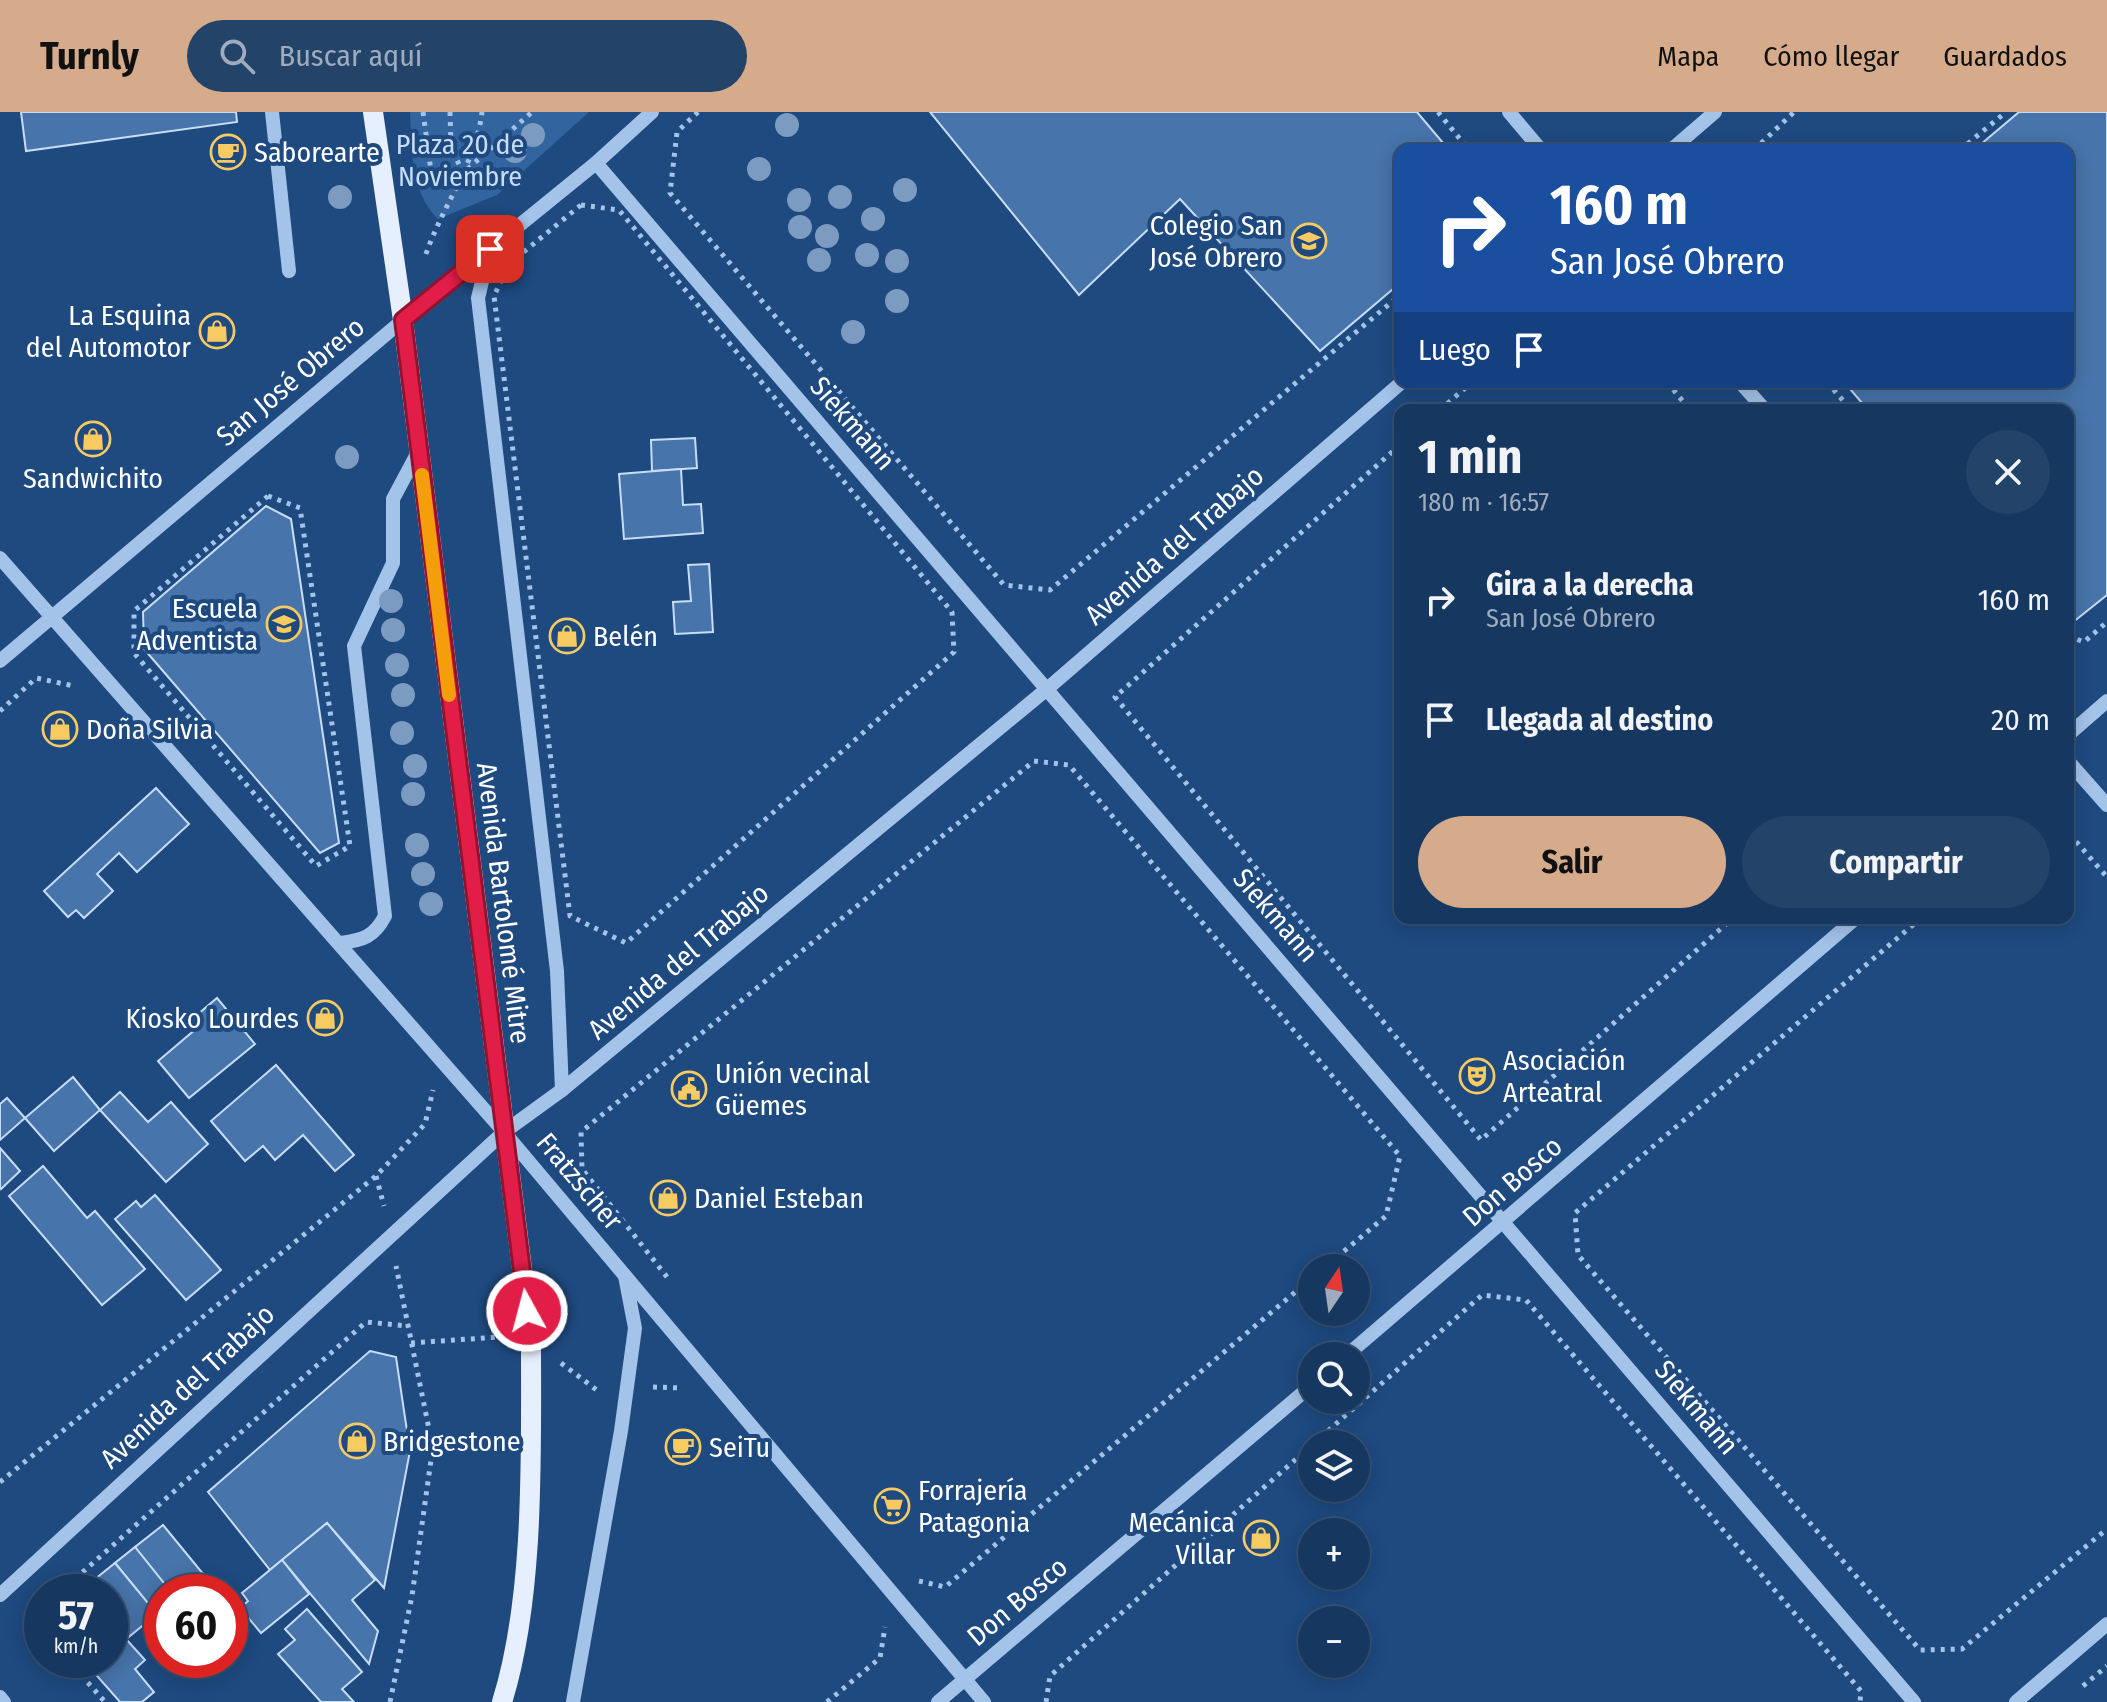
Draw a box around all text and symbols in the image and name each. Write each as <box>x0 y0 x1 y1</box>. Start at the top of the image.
search box <box>187 20 747 92</box>
text: Turnly <box>40 33 139 79</box>
icon: search <box>215 34 259 78</box>
text: Buscar aquí <box>279 38 422 74</box>
text: Mapa <box>1657 40 1719 73</box>
text: Cómo llegar <box>1763 40 1899 73</box>
text: Guardados <box>1943 40 2067 73</box>
park label: Plaza 20 de Noviembre <box>396 128 524 193</box>
cafe icon: Saborearte <box>209 133 247 171</box>
place label: Saborearte <box>254 136 380 169</box>
text: 160 m <box>1550 172 1688 239</box>
icon: right <box>1418 176 1522 280</box>
place label: Colegio San José Obrero <box>1149 209 1283 274</box>
pin <box>456 215 524 283</box>
school or university icon: Colegio San José Obrero <box>1290 222 1328 260</box>
icon: arrive <box>468 227 512 271</box>
text: San José Obrero <box>1550 240 1785 284</box>
place label: La Esquina del Automotor <box>26 299 191 364</box>
street label: San José Obrero <box>210 310 371 453</box>
shop icon: La Esquina del Automotor <box>198 312 236 350</box>
icon: arrive <box>1507 328 1551 372</box>
text: Luego <box>1418 332 1491 368</box>
street label: Siekmann <box>803 370 902 477</box>
shop icon: Sandwichito <box>74 420 112 458</box>
text: 1 min <box>1418 428 1523 486</box>
button: close <box>1966 430 2050 514</box>
street label: Avenida del Trabajo <box>1078 459 1270 632</box>
place label: Sandwichito <box>23 462 163 495</box>
text: 180 m · 16:57 <box>1418 487 1549 518</box>
text: Gira a la derecha <box>1486 567 1694 603</box>
icon: right <box>1418 578 1462 622</box>
text: 160 m <box>1978 582 2050 618</box>
place label: Escuela Adventista <box>136 592 258 657</box>
text: San José Obrero <box>1486 603 1656 634</box>
school or university icon: Escuela Adventista <box>265 605 303 643</box>
shop icon: Belén <box>548 617 586 655</box>
place label: Belén <box>593 620 658 653</box>
icon: arrive <box>1418 698 1462 742</box>
text: Llegada al destino <box>1486 702 1713 738</box>
text: 20 m <box>1991 702 2050 738</box>
shop icon: Doña Silvia <box>41 710 79 748</box>
place label: Doña Silvia <box>86 713 213 746</box>
street label: Avenida Bartolomé Mitre <box>470 761 537 1046</box>
button: Salir <box>1418 816 1726 908</box>
button: Compartir <box>1742 816 2050 908</box>
street label: Siekmann <box>1226 862 1325 969</box>
street label: Avenida del Trabajo <box>581 876 775 1046</box>
shop icon: Kiosko Lourdes <box>306 999 344 1037</box>
place label: Kiosko Lourdes <box>125 1002 299 1035</box>
place label: Asociación Arteatral <box>1503 1044 1626 1109</box>
place label: Unión vecinal Güemes <box>715 1057 870 1122</box>
theatre icon: Asociación Arteatral <box>1458 1057 1496 1095</box>
public building icon: Unión vecinal Güemes <box>670 1070 708 1108</box>
street label: Fratzscher <box>530 1126 630 1237</box>
street label: Don Bosco <box>1456 1129 1569 1233</box>
shop icon: Daniel Esteban <box>649 1179 687 1217</box>
place label: Daniel Esteban <box>694 1182 864 1215</box>
north arrow <box>1298 1254 1370 1326</box>
map controls <box>1298 1254 1370 1678</box>
position arrow <box>485 1269 569 1353</box>
street label: Avenida del Trabajo <box>94 1297 281 1475</box>
button: search <box>1298 1342 1370 1414</box>
street label: Siekmann <box>1648 1354 1745 1461</box>
shop icon: Bridgestone <box>338 1422 376 1460</box>
place label: Bridgestone <box>383 1425 521 1458</box>
cafe icon: SeiTu <box>664 1428 702 1466</box>
button: layers <box>1298 1430 1370 1502</box>
place label: SeiTu <box>709 1431 770 1464</box>
place label: Forrajería Patagonia <box>918 1474 1030 1539</box>
supermarket icon: Forrajería Patagonia <box>873 1487 911 1525</box>
place label: Mecánica Villar <box>1129 1506 1235 1571</box>
button: + <box>1298 1518 1370 1590</box>
shop icon: Mecánica Villar <box>1242 1519 1280 1557</box>
street label: Don Bosco <box>961 1550 1074 1653</box>
speed limit sign: 60 <box>144 1574 248 1678</box>
text: 57 <box>58 1592 94 1640</box>
button: − <box>1298 1606 1370 1678</box>
text: km/h <box>54 1634 98 1658</box>

